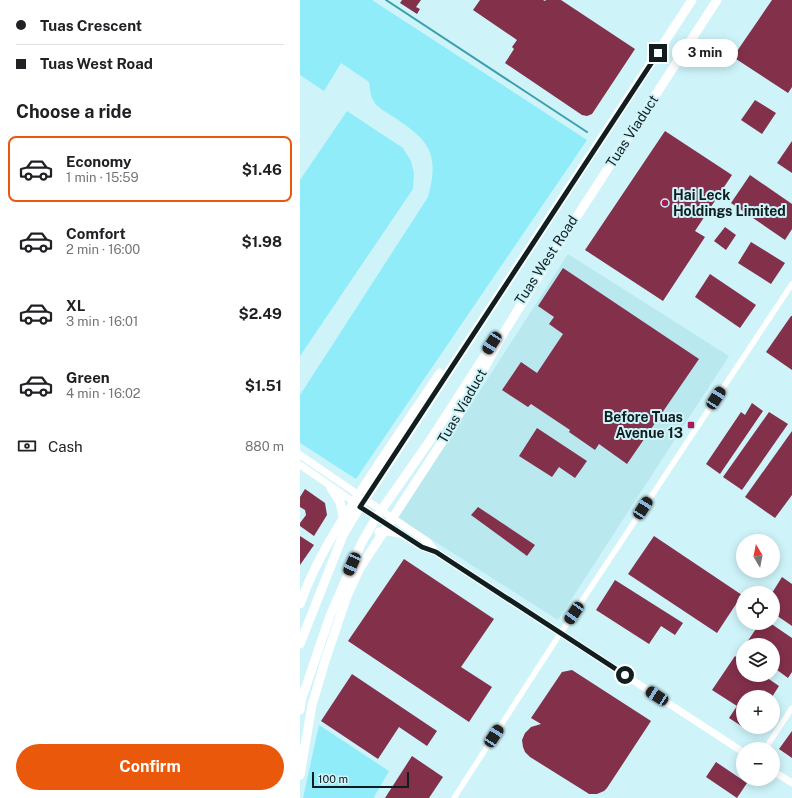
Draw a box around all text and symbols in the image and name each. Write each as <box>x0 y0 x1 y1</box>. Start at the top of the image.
text: Tuas Crescent <box>40 17 142 34</box>
callout: 3 min <box>672 39 738 67</box>
route end <box>649 44 667 62</box>
text: 3 min <box>688 45 722 60</box>
text: Tuas West Road <box>40 55 153 72</box>
street label: Tuas Viaduct <box>603 92 661 170</box>
text: Choose a ride <box>16 101 132 122</box>
icon: car <box>18 151 54 187</box>
text: Economy <box>66 153 131 170</box>
text: $1.46 <box>242 161 282 178</box>
text: 1 min · 15:59 <box>66 170 139 185</box>
place label: Hai Leck Holdings Limited <box>673 187 786 219</box>
marker: Hai Leck Holdings Limited <box>660 198 670 208</box>
street label: Tuas West Road <box>511 212 581 308</box>
icon: car <box>18 223 54 259</box>
text: Comfort <box>66 225 126 242</box>
text: $1.98 <box>241 233 282 250</box>
text: 2 min · 16:00 <box>66 242 140 257</box>
icon: car <box>18 295 54 331</box>
text: XL <box>66 297 85 314</box>
text: $2.49 <box>239 305 282 322</box>
text: 3 min · 16:01 <box>66 314 138 329</box>
car <box>480 330 504 356</box>
street label: Tuas Viaduct <box>434 366 490 446</box>
icon: car <box>18 367 54 403</box>
text: Green <box>66 369 110 386</box>
text: $1.51 <box>245 377 282 394</box>
car <box>704 385 728 411</box>
text: 4 min · 16:02 <box>66 386 141 401</box>
place label: Before Tuas Avenue 13 <box>604 409 683 441</box>
marker: Before Tuas Avenue 13 <box>686 420 696 430</box>
icon: cash <box>16 435 38 457</box>
text: Cash <box>48 438 83 455</box>
text: 880 m <box>245 439 284 454</box>
car <box>631 495 655 521</box>
north arrow <box>736 534 780 578</box>
map controls <box>736 534 780 786</box>
car <box>342 551 362 577</box>
button: locate <box>736 586 780 630</box>
car <box>562 600 586 626</box>
button: layers <box>736 638 780 682</box>
route start <box>616 666 634 684</box>
car <box>644 684 670 708</box>
button: + <box>736 690 780 734</box>
car <box>482 723 506 749</box>
button: − <box>736 742 780 786</box>
button: Confirm <box>16 744 284 790</box>
scale bar <box>312 770 409 789</box>
text: 100 m <box>318 773 348 785</box>

